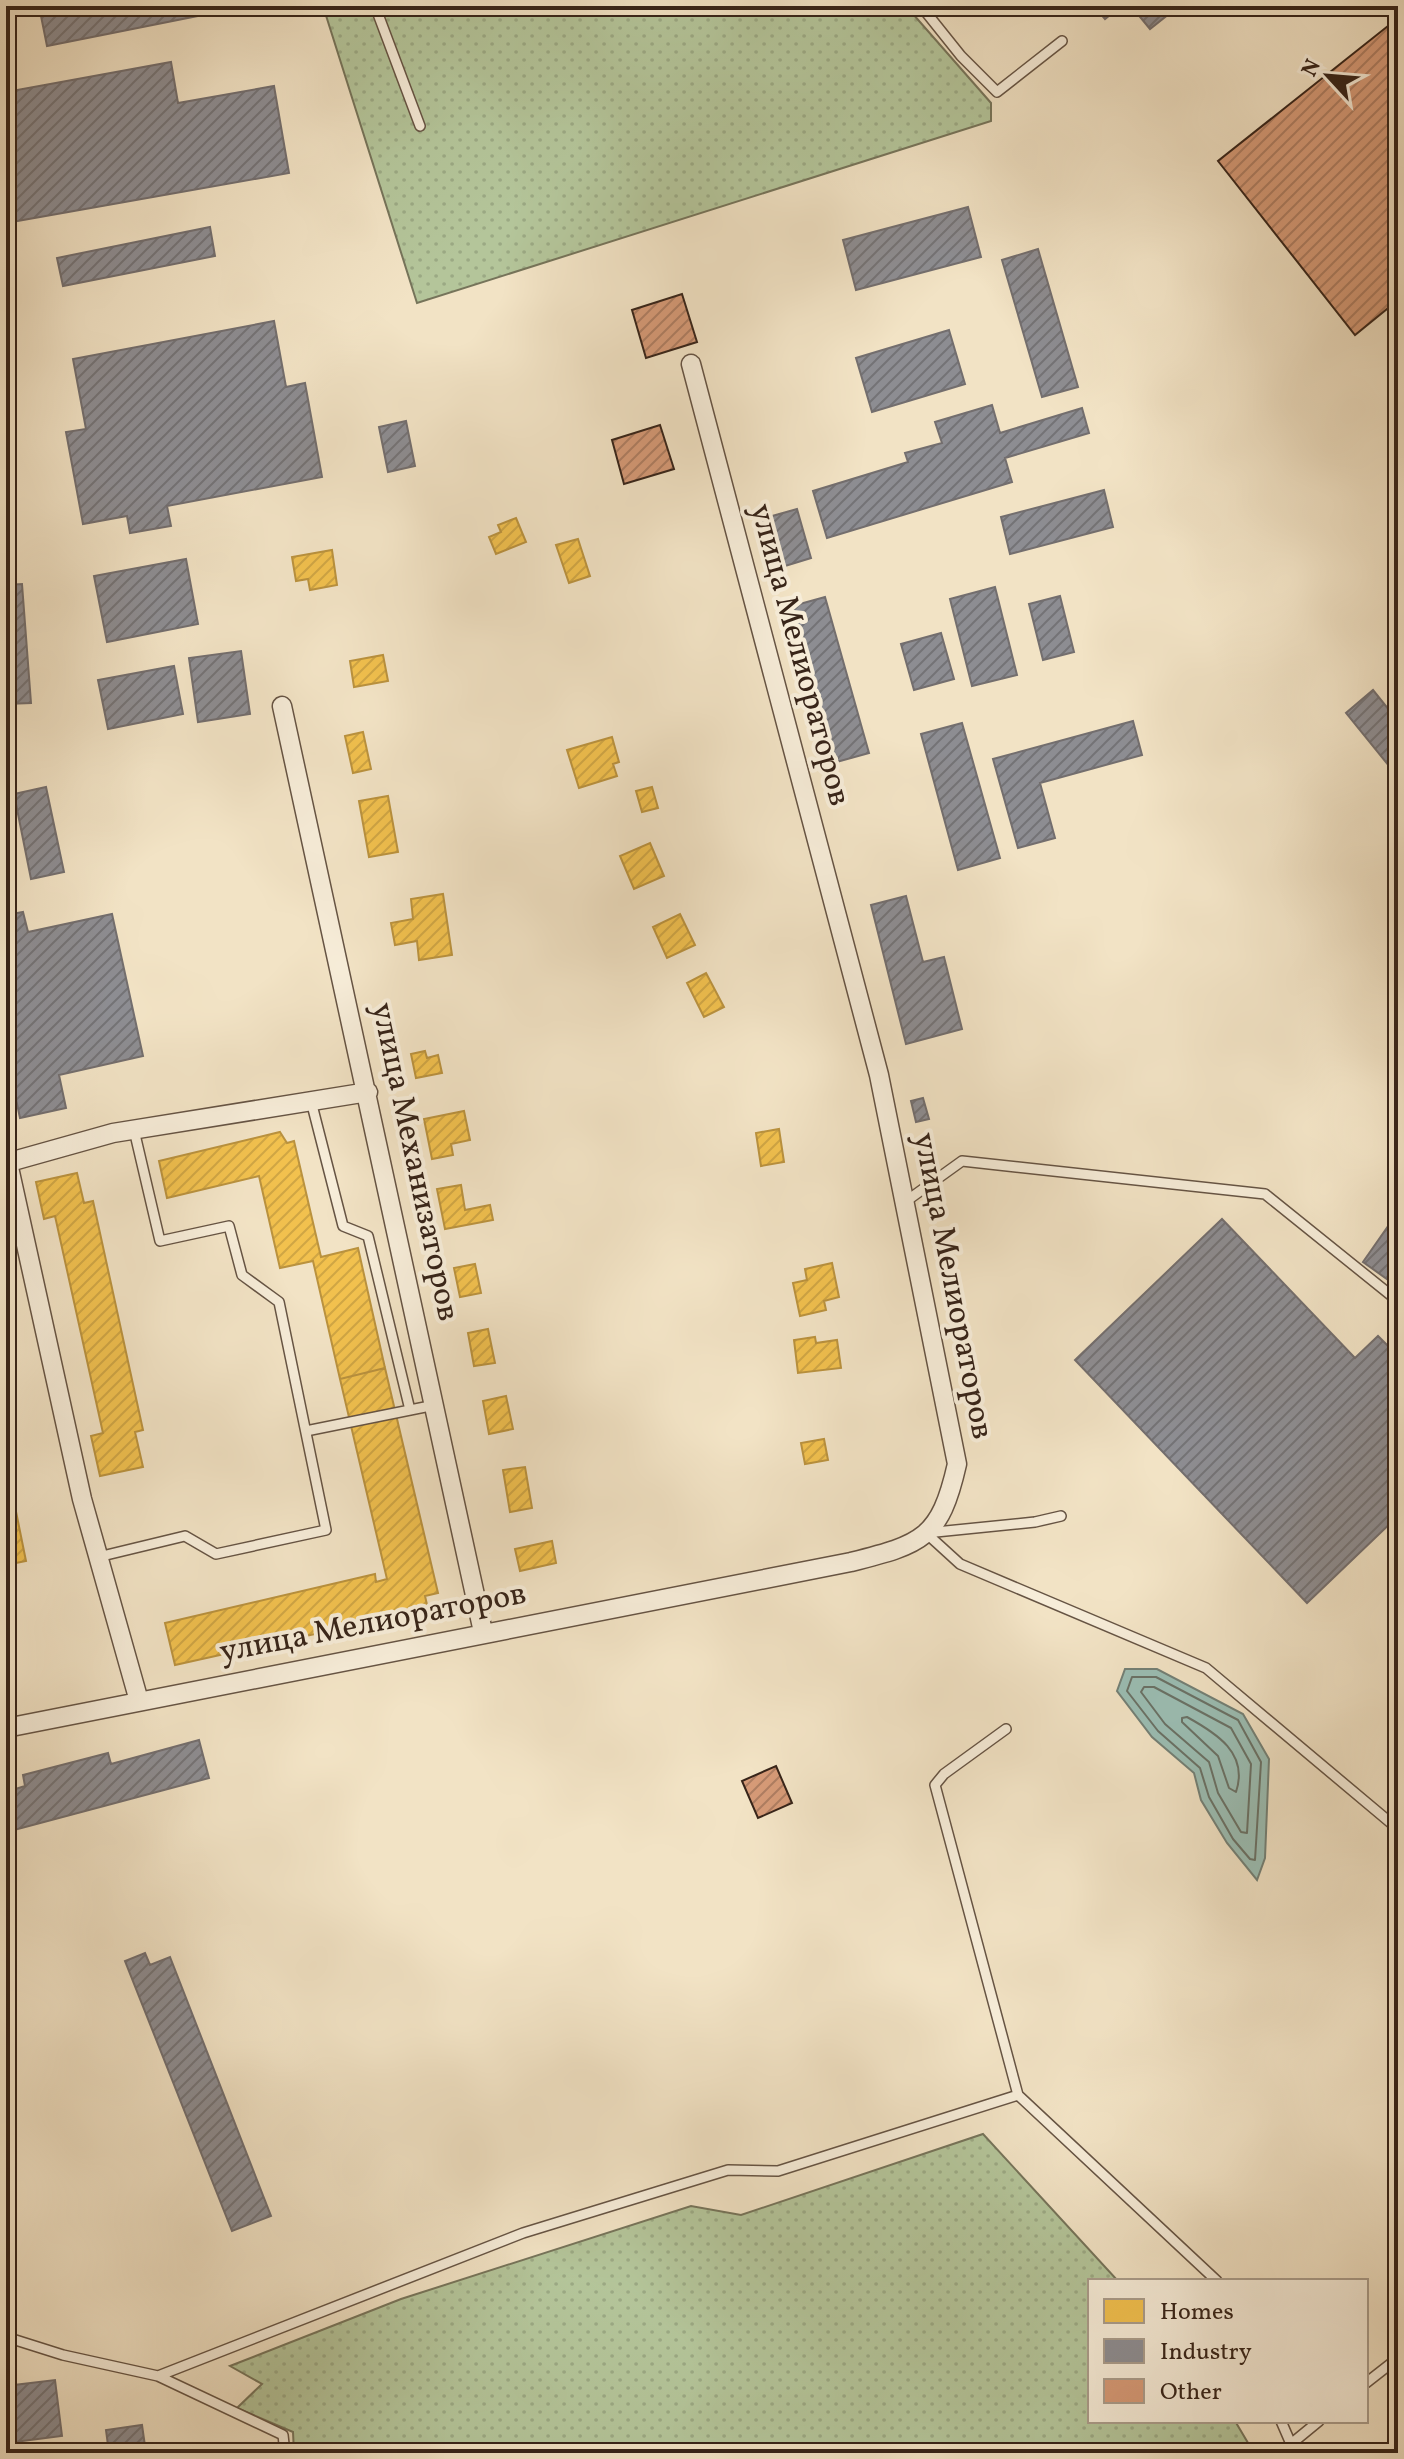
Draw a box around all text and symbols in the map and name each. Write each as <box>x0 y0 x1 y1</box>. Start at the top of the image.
north arrow <box>1288 36 1368 116</box>
text: N <box>1295 54 1330 82</box>
street label: улица Мелиораторов <box>737 499 861 811</box>
street label: улица Механизаторов <box>359 999 469 1325</box>
street label: улица Мелиораторов <box>901 1129 1003 1443</box>
street label: улица Мелиораторов <box>216 1573 530 1675</box>
legend <box>1088 2279 1368 2423</box>
text: Homes <box>1160 2296 1234 2330</box>
text: Industry <box>1160 2336 1252 2370</box>
text: Other <box>1160 2376 1222 2410</box>

